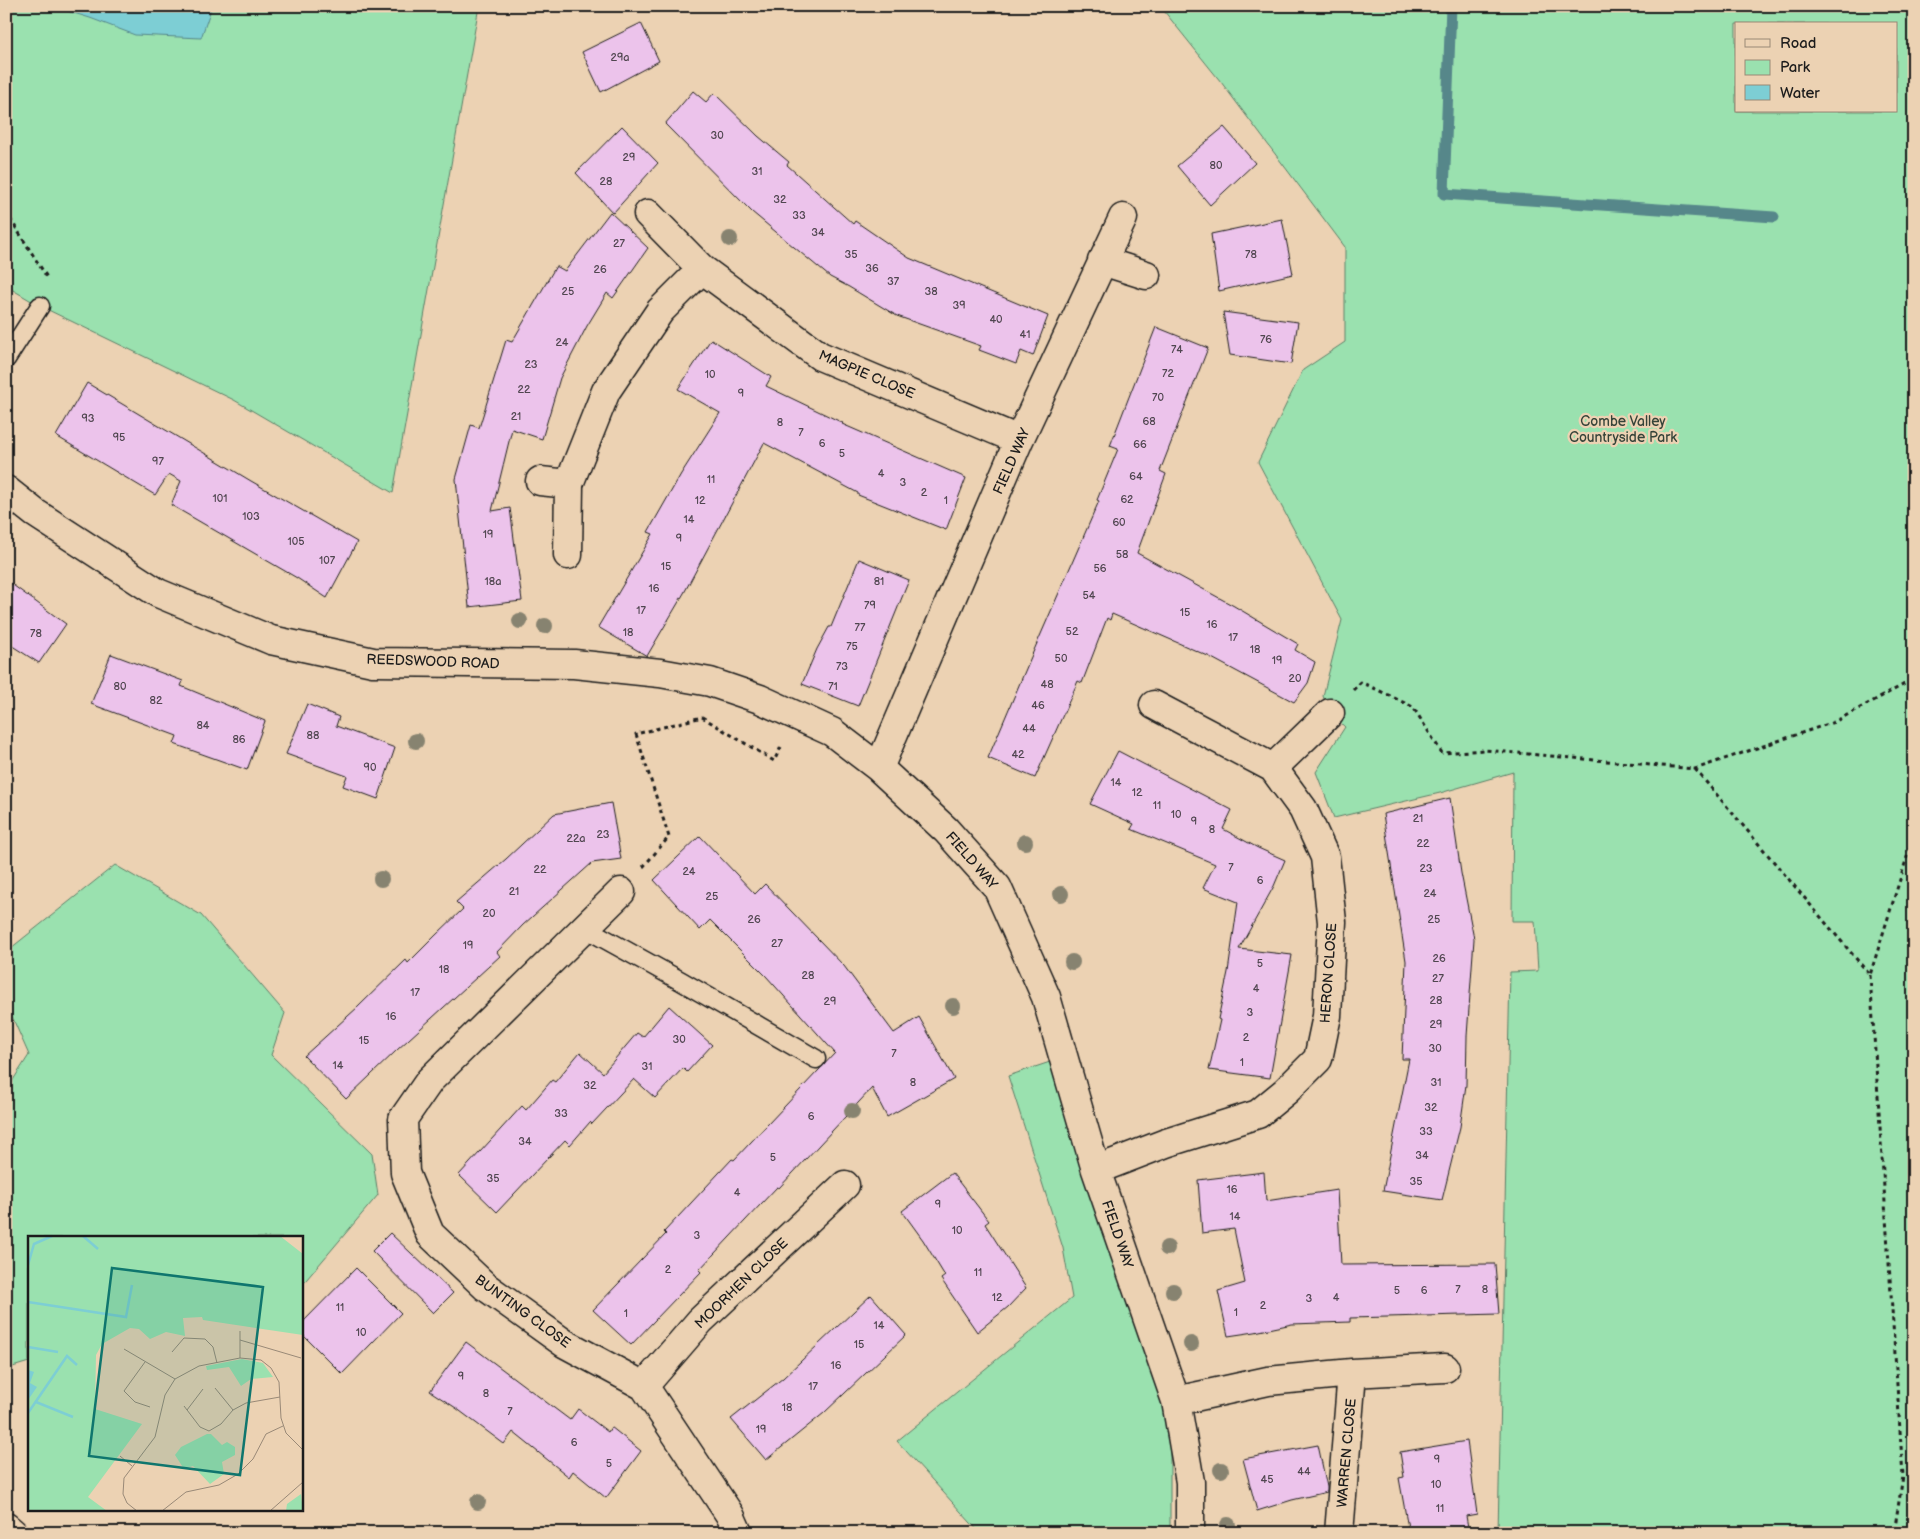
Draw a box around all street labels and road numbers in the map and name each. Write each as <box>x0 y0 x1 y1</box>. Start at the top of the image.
street label: MAGPIE CLOSE <box>816 347 917 402</box>
street label: FIELD WAY <box>989 425 1034 497</box>
street label: REEDSWOOD ROAD <box>366 651 500 672</box>
street label: FIELD WAY <box>942 828 1002 893</box>
street label: HERON CLOSE <box>1317 922 1340 1024</box>
street label: FIELD WAY <box>1098 1198 1137 1271</box>
street label: MOORHEN CLOSE <box>691 1235 791 1332</box>
street label: BUNTING CLOSE <box>472 1271 574 1352</box>
street label: WARREN CLOSE <box>1333 1398 1360 1508</box>

